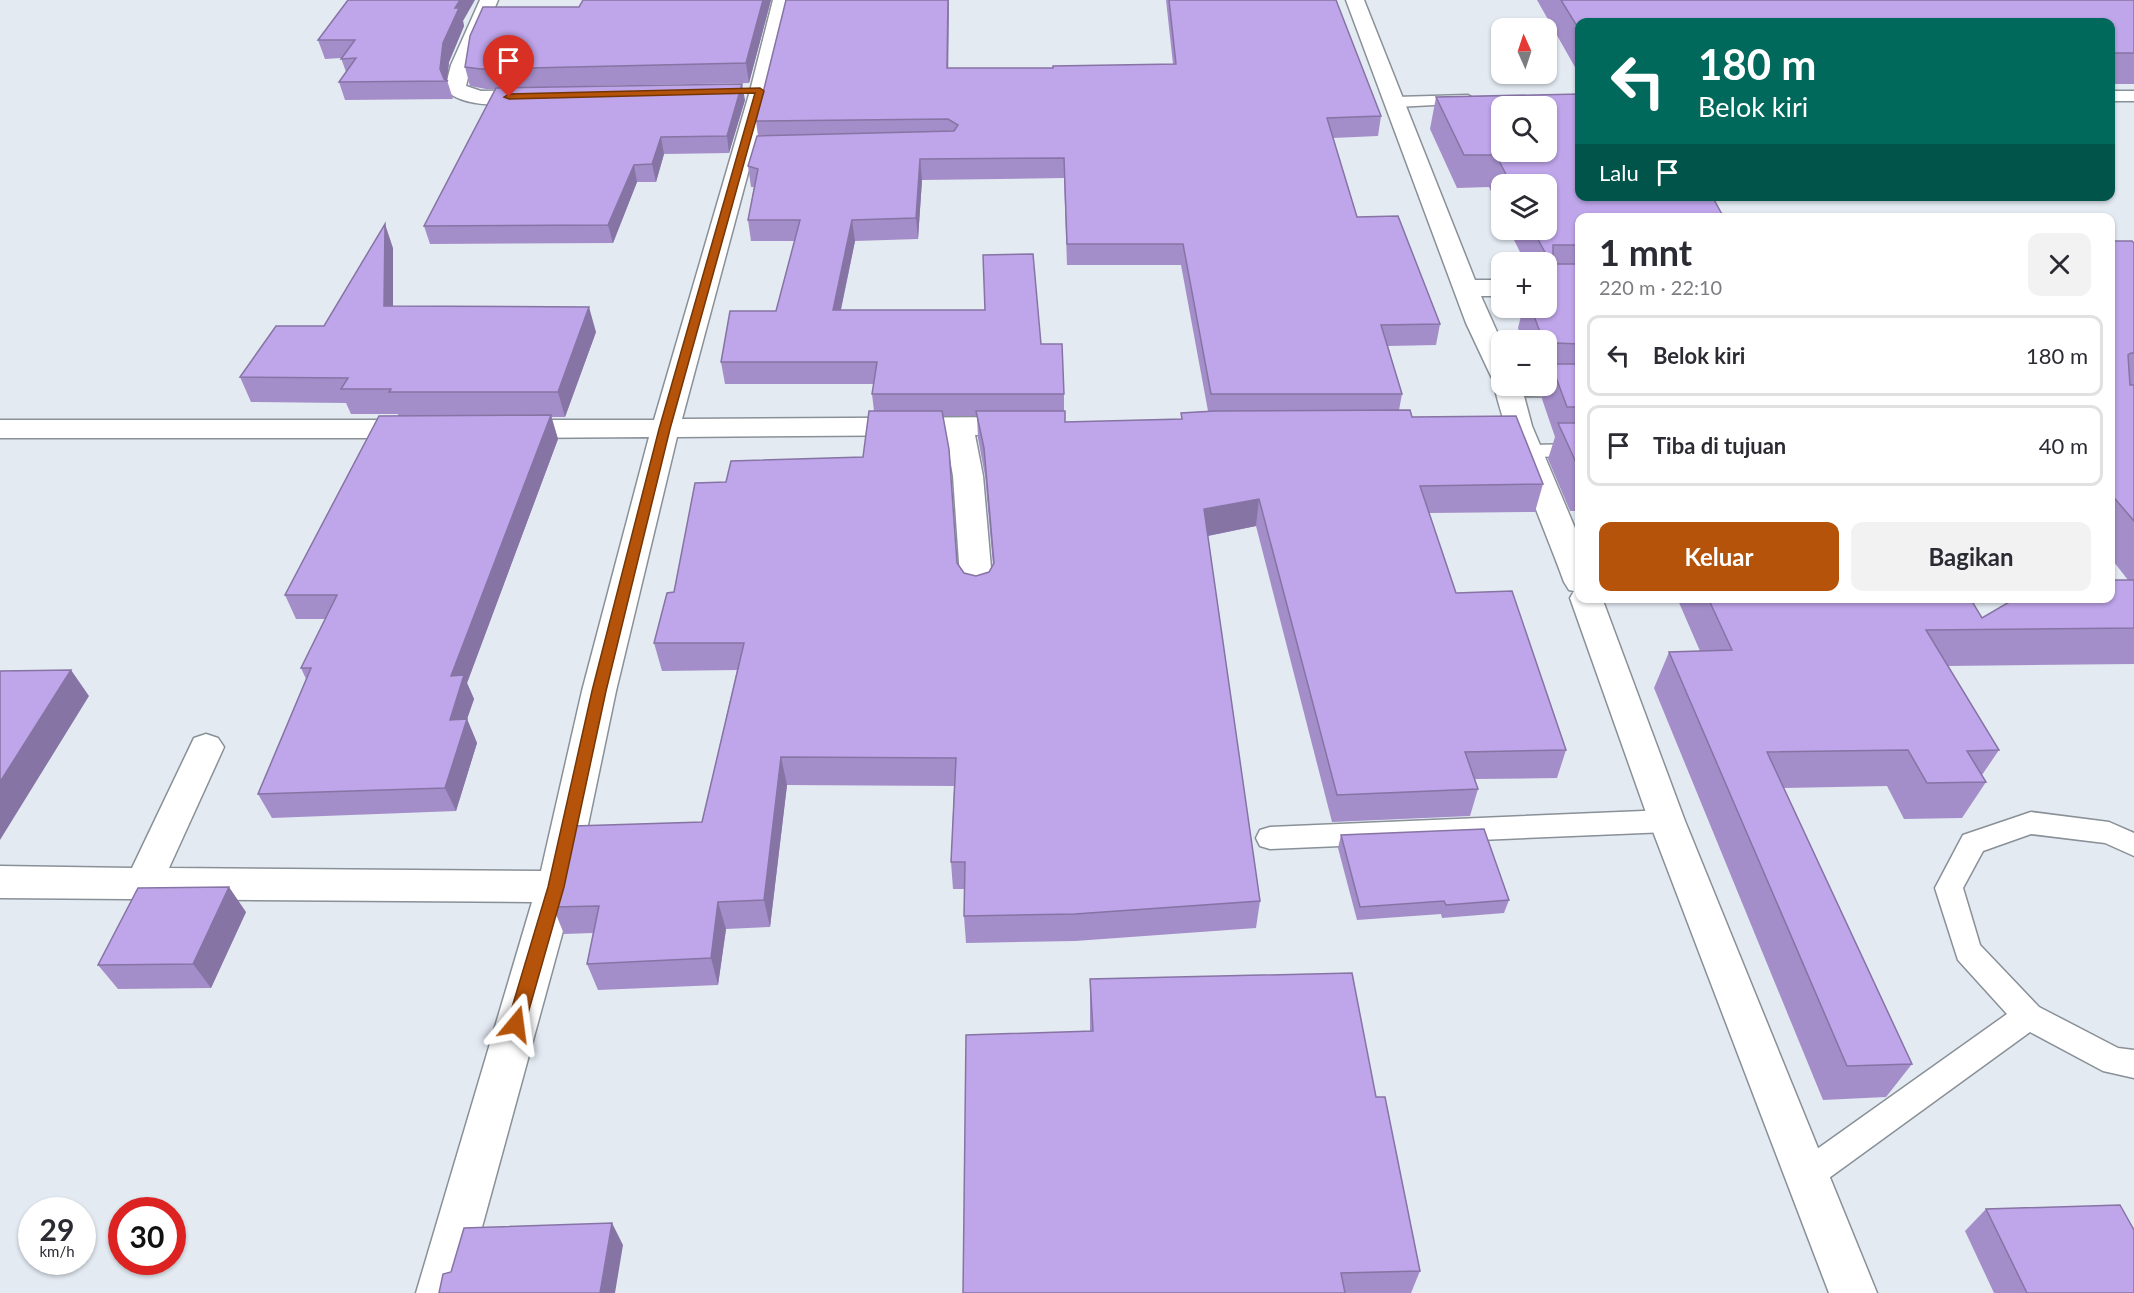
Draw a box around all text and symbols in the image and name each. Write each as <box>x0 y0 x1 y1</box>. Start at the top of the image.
north arrow <box>1491 18 1557 84</box>
map controls <box>1491 18 1557 396</box>
pin <box>483 35 534 97</box>
text: 180 m <box>1698 39 1816 89</box>
icon: left <box>1599 42 1677 120</box>
icon: arrive <box>492 44 525 77</box>
text: Belok kiri <box>1698 90 1808 123</box>
button: search <box>1491 96 1557 162</box>
icon: arrive <box>1651 156 1684 189</box>
text: Lalu <box>1599 159 1639 186</box>
button: layers <box>1491 174 1557 240</box>
text: 1 mnt <box>1599 230 1692 274</box>
button: close <box>2028 233 2091 296</box>
button: + <box>1491 252 1557 318</box>
text: 220 m · 22:10 <box>1599 275 1722 299</box>
button: − <box>1491 330 1557 396</box>
icon: left <box>1602 339 1635 372</box>
text: Belok kiri <box>1653 342 1745 369</box>
text: 180 m <box>2026 342 2088 369</box>
icon: arrive <box>1602 429 1635 462</box>
text: Tiba di tujuan <box>1653 432 1786 459</box>
text: 40 m <box>2039 432 2088 459</box>
button: Keluar <box>1599 522 1839 591</box>
button: Bagikan <box>1851 522 2091 591</box>
position arrow <box>484 992 548 1056</box>
speed limit sign: 30 <box>108 1197 186 1275</box>
text: 29 <box>40 1211 74 1247</box>
text: km/h <box>39 1242 75 1260</box>

